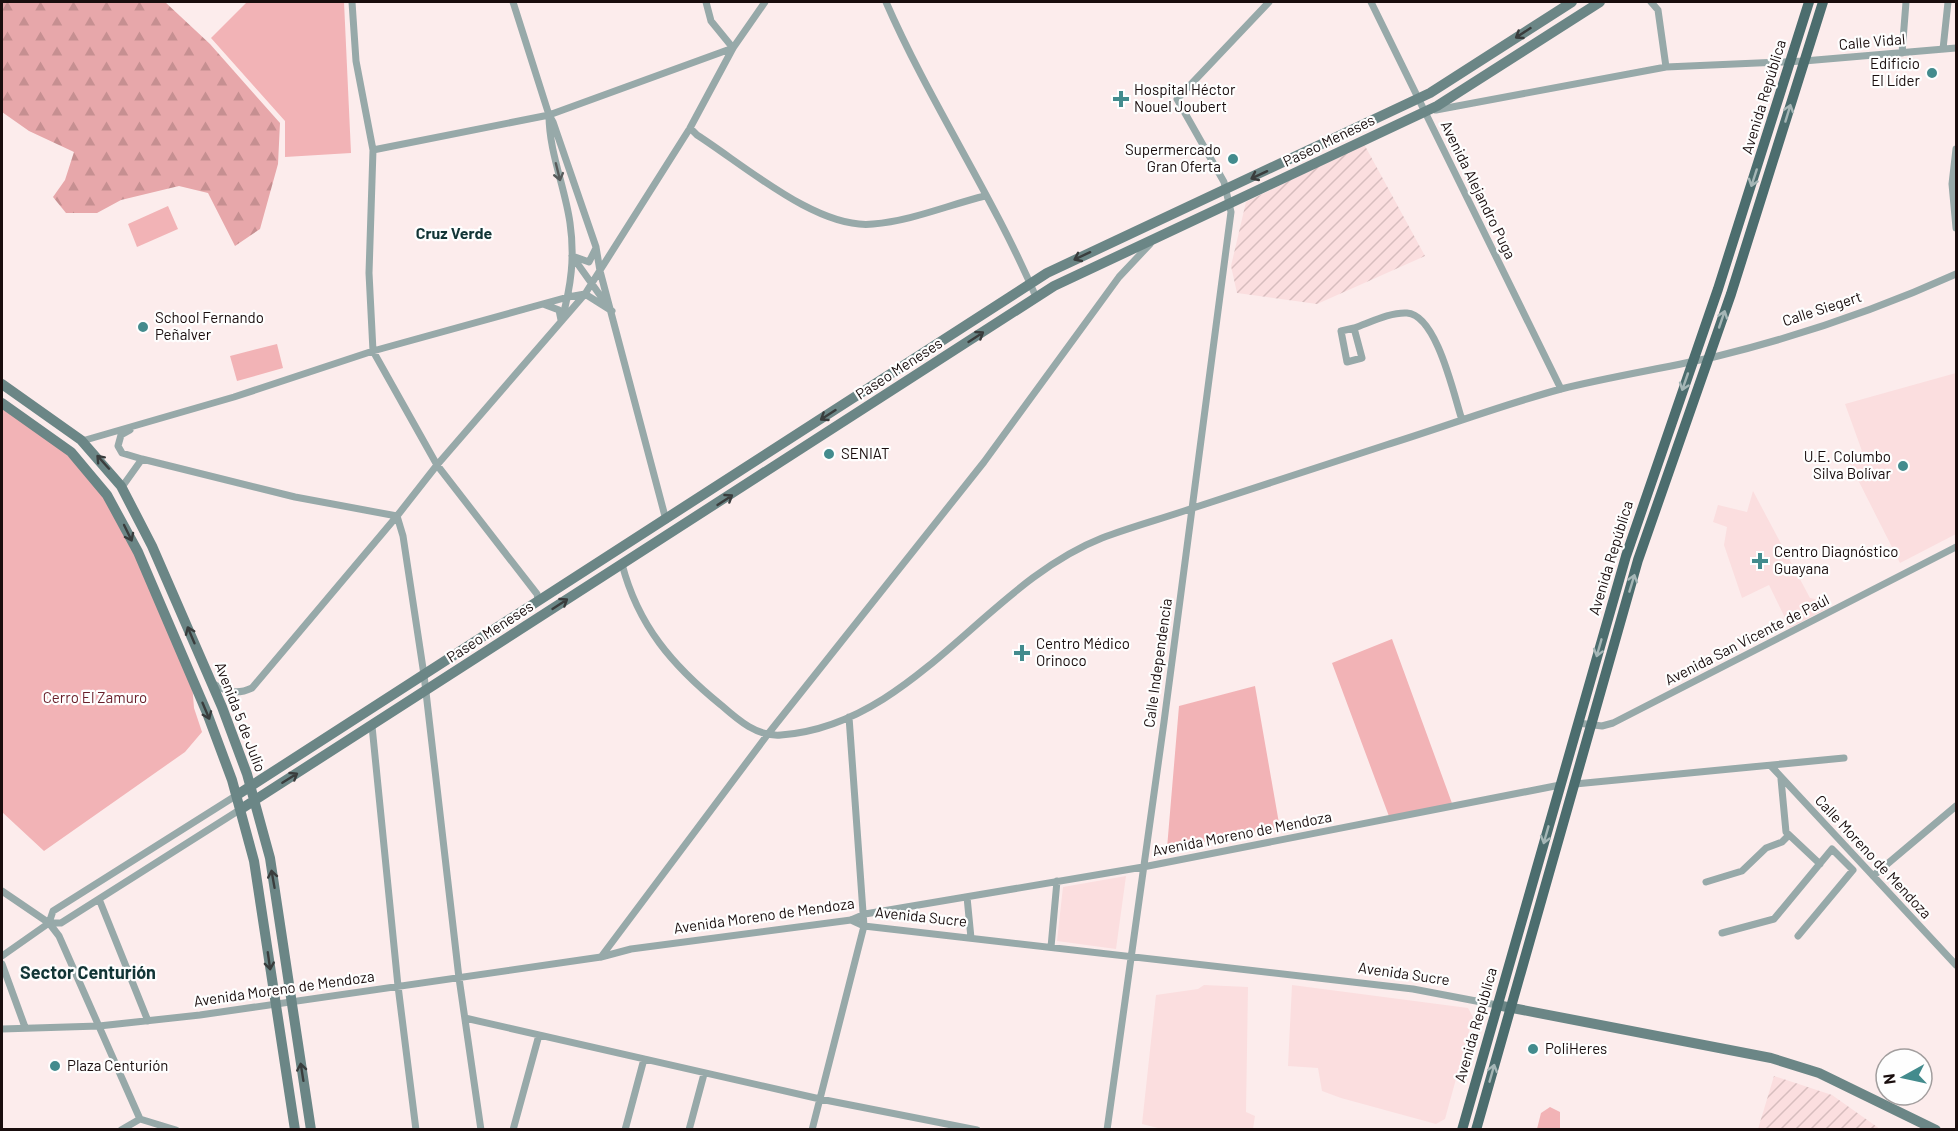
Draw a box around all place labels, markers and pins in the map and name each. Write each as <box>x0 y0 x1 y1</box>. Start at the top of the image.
place label: Edificio El Líder <box>1870 54 1921 89</box>
marker: Edificio El Líder <box>1925 66 1939 80</box>
place label: Hospital Héctor Nouel Joubert <box>1134 80 1236 115</box>
marker: Hospital Héctor Nouel Joubert <box>1112 90 1130 108</box>
place label: Supermercado Gran Oferta <box>1125 140 1221 175</box>
marker: Supermercado Gran Oferta <box>1226 152 1240 166</box>
place label: School Fernando Peñalver <box>155 308 264 343</box>
marker: School Fernando Peñalver <box>136 320 150 334</box>
place label: SENIAT <box>841 444 890 462</box>
marker: SENIAT <box>822 447 836 461</box>
place label: U.E. Columbo Silva Bolívar <box>1804 447 1892 482</box>
marker: U.E. Columbo Silva Bolívar <box>1896 459 1910 473</box>
place label: Centro Diagnóstico Guayana <box>1774 542 1898 577</box>
marker: Centro Diagnóstico Guayana <box>1751 552 1769 570</box>
place label: Centro Médico Orinoco <box>1036 634 1130 669</box>
marker: Centro Médico Orinoco <box>1013 644 1031 662</box>
place label: PoliHeres <box>1545 1039 1607 1057</box>
marker: PoliHeres <box>1526 1042 1540 1056</box>
place label: Plaza Centurión <box>67 1056 168 1074</box>
marker: Plaza Centurión <box>48 1059 62 1073</box>

